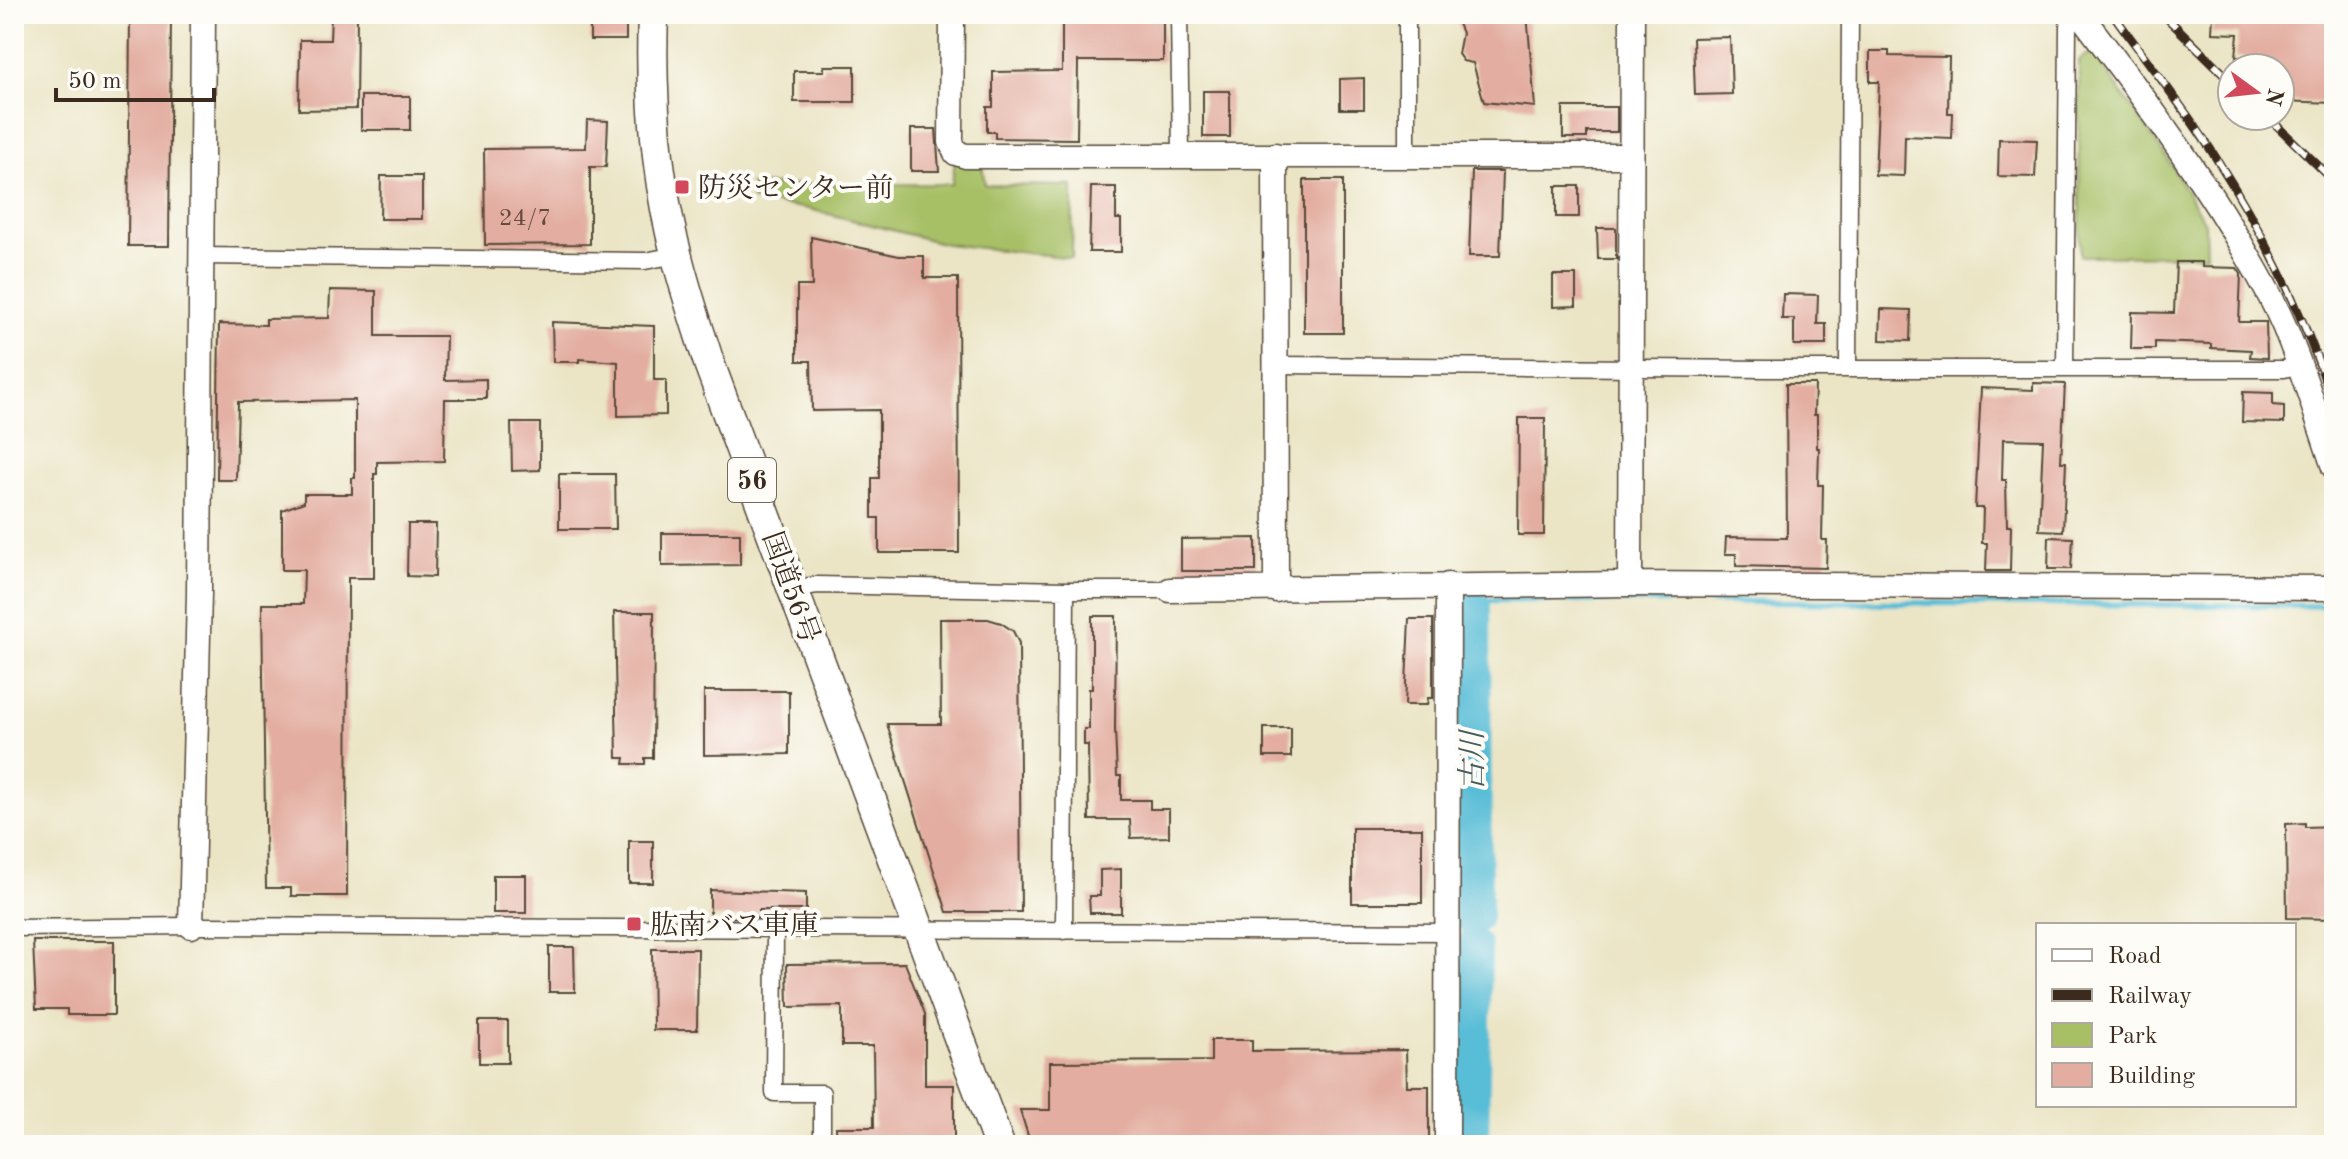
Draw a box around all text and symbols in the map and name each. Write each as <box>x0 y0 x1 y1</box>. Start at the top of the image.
scale bar <box>56 52 214 102</box>
north arrow <box>2216 52 2296 132</box>
text: 50 m <box>68 70 122 94</box>
text: N <box>2261 86 2286 108</box>
place label: 防災センター前 <box>698 173 893 204</box>
marker: 防災センター前 <box>673 178 691 196</box>
house number: 24/7 <box>499 207 551 231</box>
road number: 56 <box>728 458 776 502</box>
street label: 国道56号 <box>756 527 825 648</box>
water label: 古川 <box>1456 728 1489 791</box>
place label: 肱南バス車庫 <box>650 910 818 941</box>
marker: 肱南バス車庫 <box>625 915 643 933</box>
legend <box>2036 923 2296 1107</box>
text: Road <box>2108 945 2161 969</box>
text: Railway <box>2108 985 2192 1009</box>
text: Park <box>2108 1025 2157 1049</box>
text: Building <box>2108 1065 2195 1089</box>

